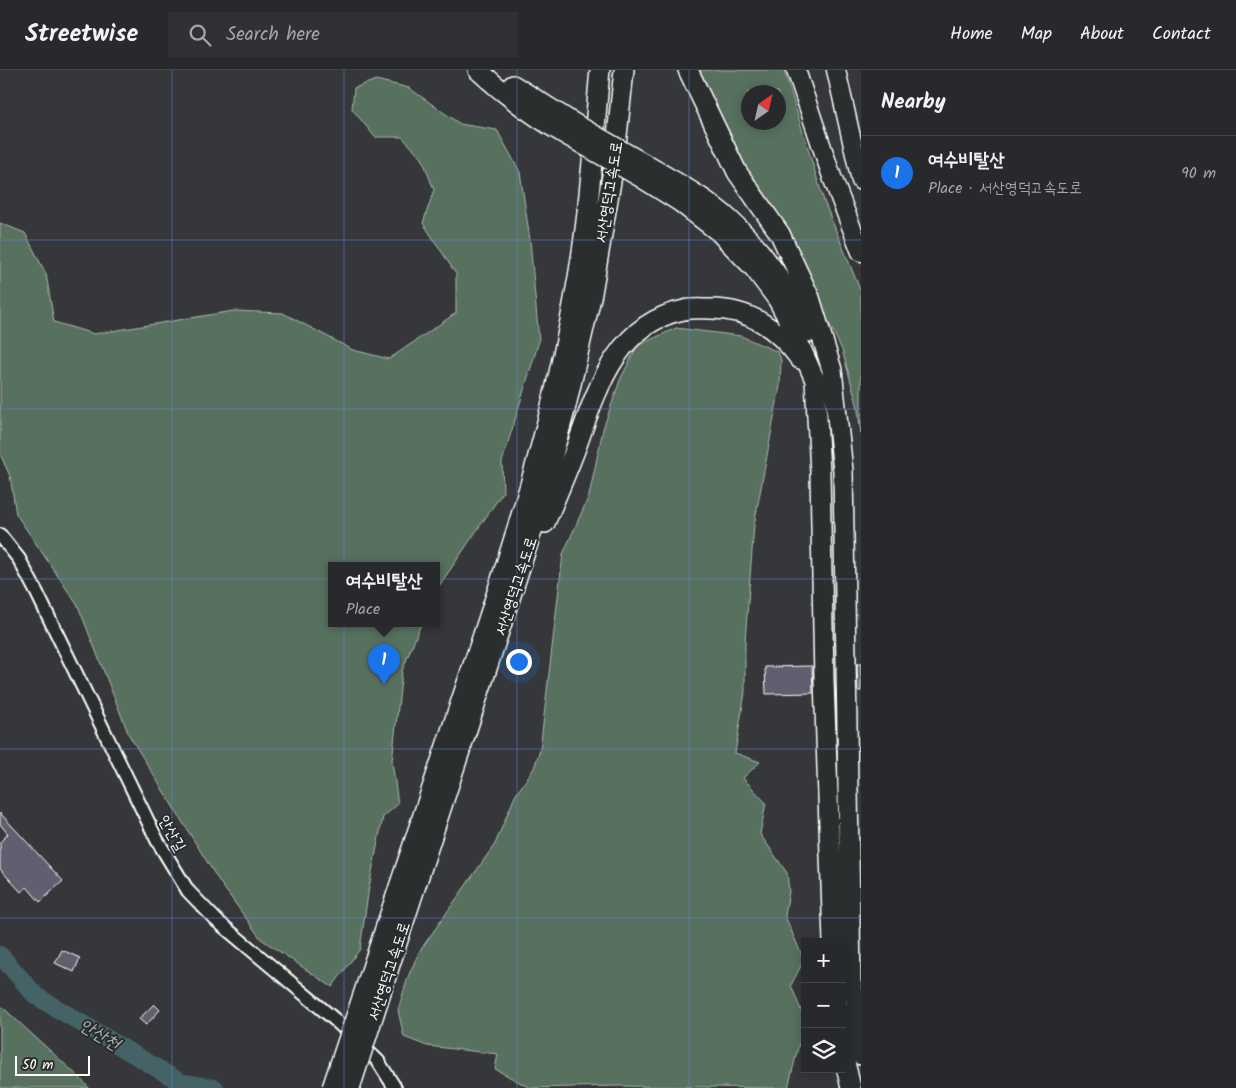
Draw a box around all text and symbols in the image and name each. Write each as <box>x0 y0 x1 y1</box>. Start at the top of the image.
search box <box>168 12 518 57</box>
text: Streetwise <box>25 15 138 54</box>
text: Search here <box>226 20 320 50</box>
text: Home <box>950 20 993 49</box>
text: Map <box>1021 20 1052 49</box>
text: About <box>1080 20 1124 49</box>
text: Contact <box>1152 20 1211 49</box>
icon: search <box>186 21 214 49</box>
north arrow <box>741 85 786 130</box>
text: Nearby <box>881 86 946 119</box>
street label: 서산영덕고속도로 <box>589 139 630 245</box>
text: 여수비탈산 <box>928 146 1004 176</box>
text: 1 <box>895 161 899 186</box>
text: 90 m <box>1181 161 1216 186</box>
text: Place · 서산영덕고속도로 <box>928 176 1082 201</box>
street label: 서산영덕고속도로 <box>489 534 544 639</box>
popup <box>328 562 440 627</box>
text: 여수비탈산 <box>346 567 422 597</box>
text: Place <box>346 597 380 622</box>
pin: 1 <box>368 644 400 685</box>
your location <box>506 649 532 675</box>
street label: 안산길 <box>151 811 192 857</box>
street label: 서산영덕고속도로 <box>362 919 417 1024</box>
map controls <box>801 938 846 1073</box>
button: + <box>801 938 846 983</box>
button: − <box>801 983 846 1028</box>
water label: 안산천 <box>73 1012 127 1060</box>
button: layers <box>801 1028 846 1073</box>
scale bar <box>15 1053 90 1076</box>
text: 50 m <box>22 1054 53 1076</box>

